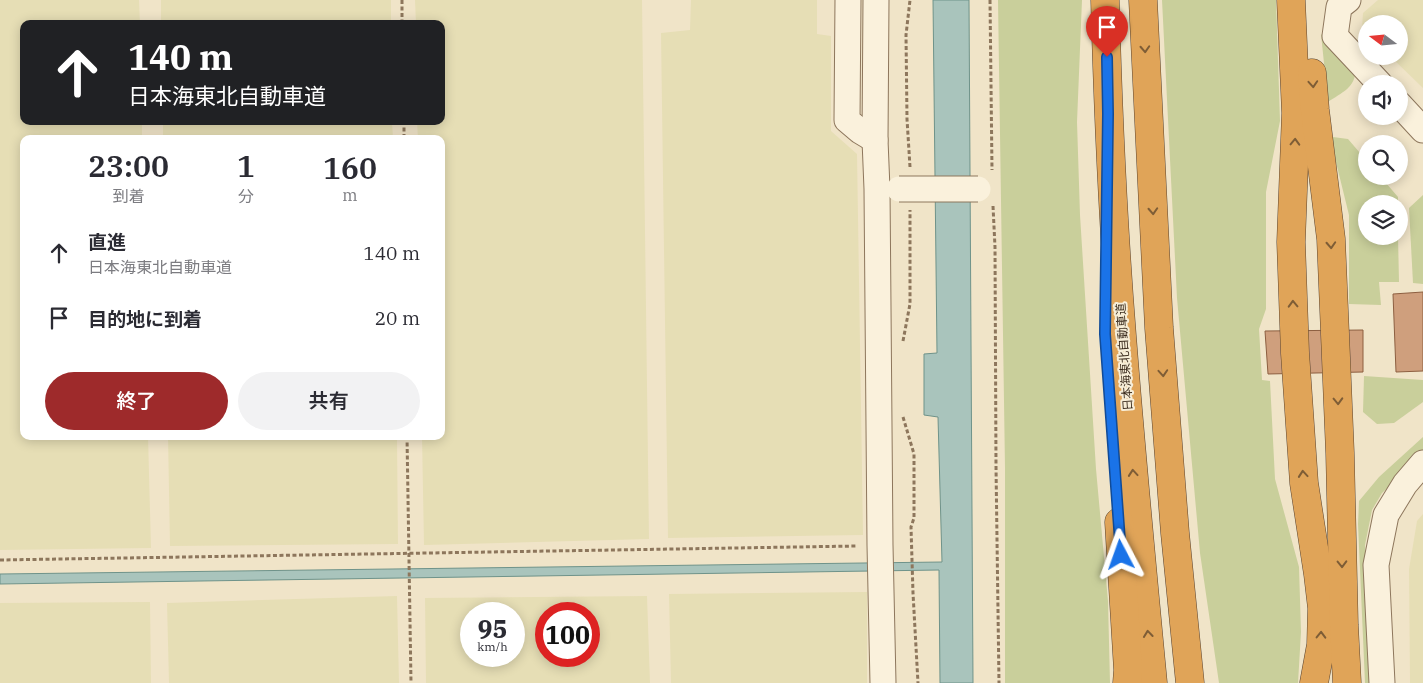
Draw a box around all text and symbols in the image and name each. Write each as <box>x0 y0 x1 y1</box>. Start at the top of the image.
pin <box>1086 6 1128 57</box>
icon: arrive <box>1093 13 1121 41</box>
north arrow <box>1358 15 1408 65</box>
map controls <box>1358 15 1408 245</box>
text: 140 m <box>128 34 233 80</box>
icon: ahead <box>45 40 110 105</box>
one-way arrow <box>1140 45 1151 53</box>
button: sound <box>1358 75 1408 125</box>
one-way arrow <box>1307 80 1318 88</box>
text: 日本海東北自動車道 <box>128 81 326 110</box>
button: search <box>1358 135 1408 185</box>
one-way arrow <box>1290 138 1300 146</box>
text: 23:00 <box>88 146 169 185</box>
text: 1 <box>237 146 255 185</box>
text: 160 <box>323 148 377 187</box>
text: m <box>342 185 358 205</box>
text: 到着 <box>112 186 144 206</box>
text: 分 <box>238 186 254 206</box>
button: layers <box>1358 195 1408 245</box>
one-way arrow <box>1148 207 1159 215</box>
text: 直進 <box>88 230 126 254</box>
icon: ahead <box>45 239 73 267</box>
text: 140 m <box>363 241 420 265</box>
one-way arrow <box>1326 241 1337 249</box>
text: 日本海東北自動車道 <box>88 257 232 277</box>
one-way arrow <box>1288 300 1299 308</box>
street label: 日本海東北自動車道 <box>1113 303 1135 411</box>
icon: arrive <box>45 304 73 332</box>
text: 20 m <box>375 306 420 330</box>
text: 目的地に到着 <box>88 307 202 331</box>
one-way arrow <box>1157 369 1168 377</box>
button: 終了 <box>45 372 228 430</box>
button: 共有 <box>238 372 420 430</box>
one-way arrow <box>1332 398 1343 406</box>
one-way arrow <box>1128 468 1139 476</box>
one-way arrow <box>1298 469 1309 477</box>
position arrow <box>1094 528 1146 580</box>
one-way arrow <box>1337 560 1348 568</box>
speed limit sign: 100 <box>535 602 600 667</box>
text: 95 <box>477 612 508 645</box>
one-way arrow <box>1143 630 1154 638</box>
one-way arrow <box>1316 631 1326 638</box>
text: km/h <box>477 639 508 654</box>

